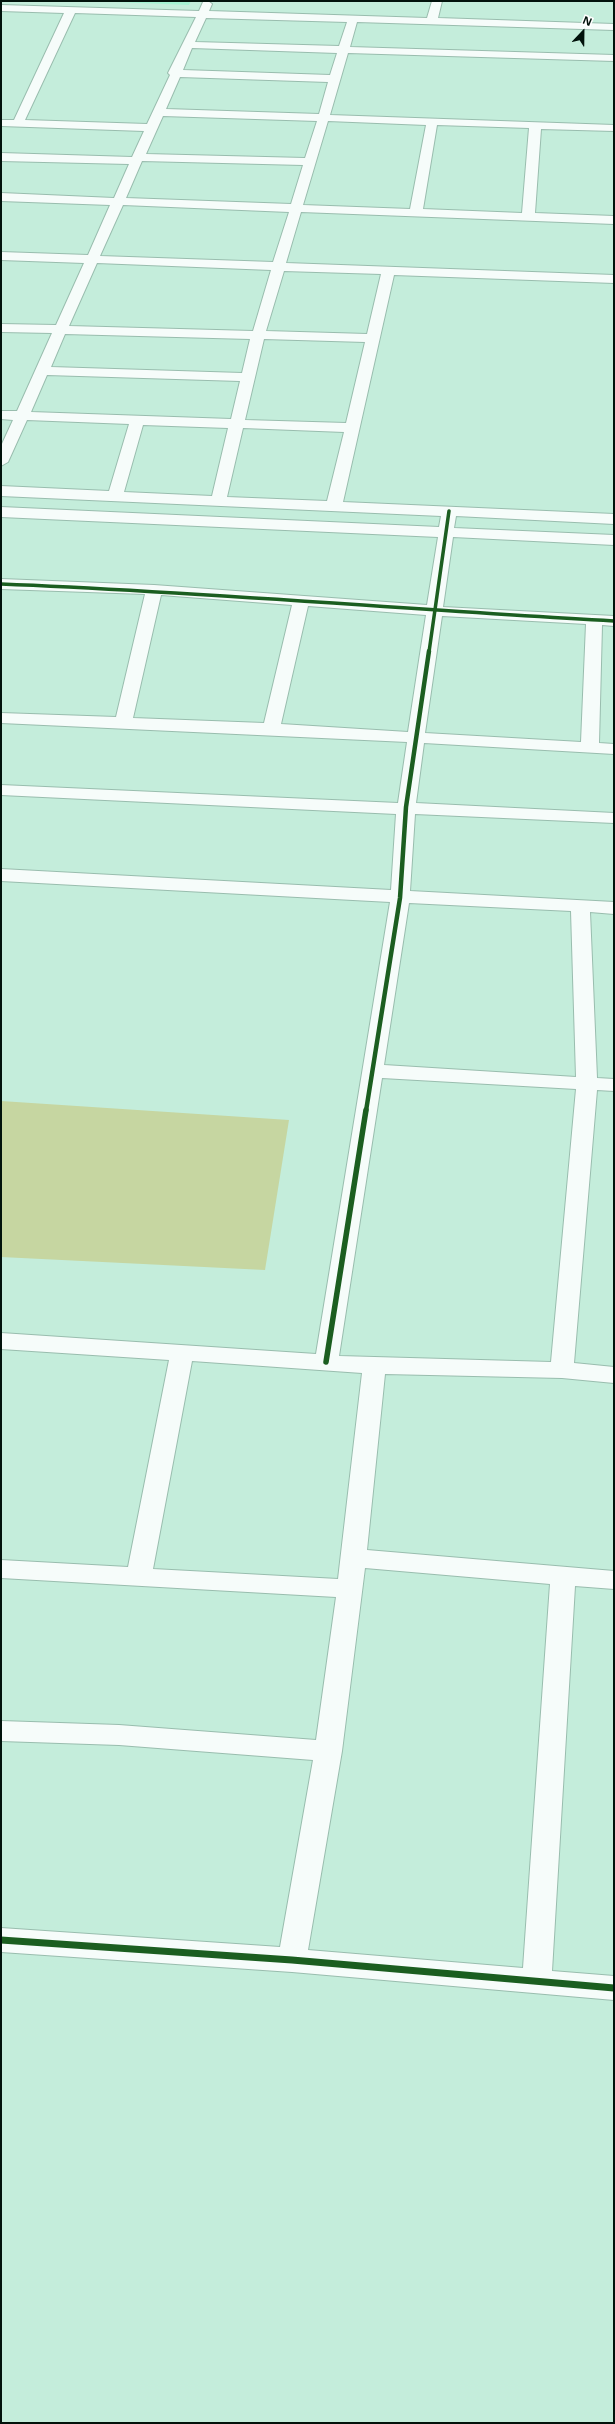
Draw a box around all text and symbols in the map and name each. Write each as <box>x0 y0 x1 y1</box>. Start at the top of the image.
north arrow <box>563 12 603 52</box>
text: N <box>581 12 595 29</box>

